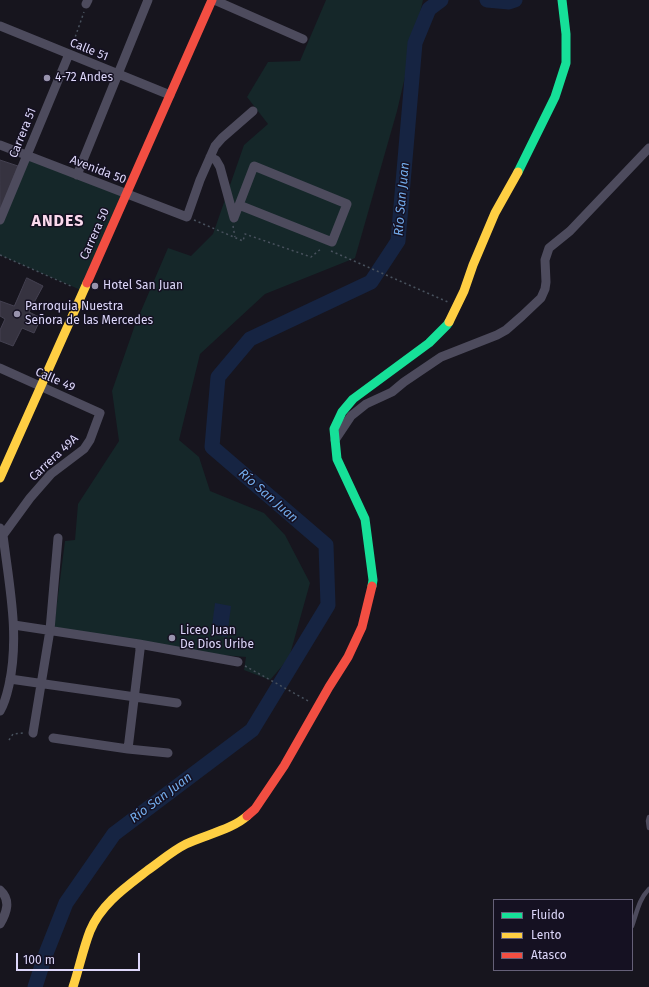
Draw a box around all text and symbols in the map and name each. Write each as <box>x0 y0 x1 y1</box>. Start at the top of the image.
street label: Calle 51 <box>68 36 110 64</box>
place label: 4-72 Andes <box>55 71 113 85</box>
marker: 4-72 Andes <box>42 73 52 83</box>
street label: Carrera 51 <box>6 106 40 160</box>
street label: Avenida 50 <box>68 153 128 187</box>
water label: Río San Juan <box>391 161 413 237</box>
street label: Carrera 50 <box>77 206 113 262</box>
district label: ANDES <box>32 212 84 232</box>
place label: Hotel San Juan <box>103 279 183 293</box>
marker: Hotel San Juan <box>90 281 100 291</box>
place label: Parroquia Nuestra Señora de las Mercedes <box>25 300 153 328</box>
marker: Parroquia Nuestra Señora de las Mercedes <box>12 309 22 319</box>
street label: Calle 49 <box>33 365 77 395</box>
street label: Carrera 49A <box>27 432 81 484</box>
water label: Río San Juan <box>235 466 301 526</box>
place label: Liceo Juan De Dios Uribe <box>180 624 254 652</box>
marker: Liceo Juan De Dios Uribe <box>167 633 177 643</box>
water label: Río San Juan <box>127 770 195 826</box>
legend <box>493 899 633 971</box>
text: Fluido <box>531 908 565 922</box>
text: Lento <box>531 928 561 942</box>
scale bar <box>18 945 142 971</box>
text: Atasco <box>531 948 567 962</box>
text: 100 m <box>23 953 55 967</box>

